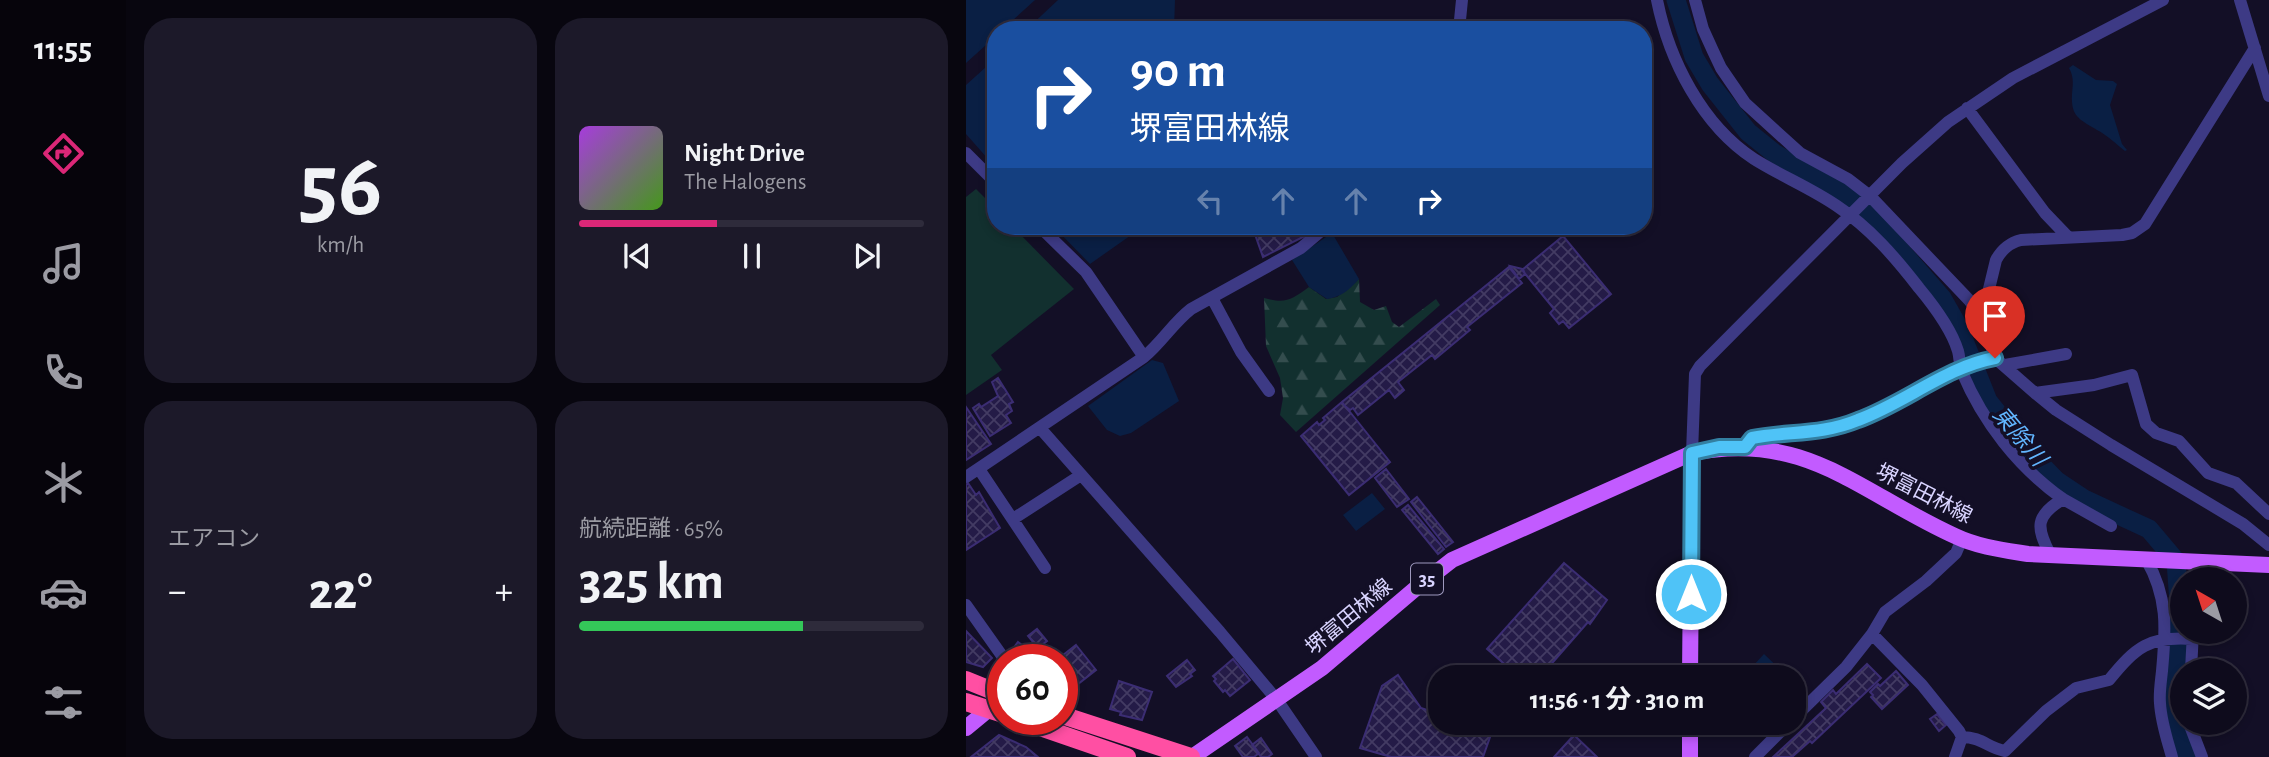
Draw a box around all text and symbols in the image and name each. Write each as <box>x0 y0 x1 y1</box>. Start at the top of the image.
text: 11:55 <box>34 33 92 65</box>
text: 90 m <box>1130 47 1226 96</box>
icon: right <box>1015 49 1106 140</box>
text: 堺富田林線 <box>1130 113 1290 145</box>
icon: directions <box>39 129 88 178</box>
text: Night Drive <box>684 140 805 166</box>
text: 56 <box>299 141 382 232</box>
text: The Halogens <box>684 171 806 194</box>
icon: left <box>1191 182 1229 220</box>
icon: ahead <box>1264 182 1302 220</box>
icon: ahead <box>1337 182 1375 220</box>
icon: right <box>1410 182 1448 220</box>
text: km/h <box>317 234 364 257</box>
icon: previous <box>618 237 656 275</box>
icon: pause <box>733 237 771 275</box>
icon: next <box>848 237 886 275</box>
icon: music <box>39 239 88 288</box>
pin <box>1965 286 2025 358</box>
icon: arrive <box>1976 297 2014 335</box>
icon: phone <box>39 348 88 397</box>
water label: 東除川 <box>1988 402 2053 473</box>
icon: climate <box>39 458 88 507</box>
street label: 堺富田林線 <box>1872 460 1976 527</box>
text: 航続距離 · 65% <box>579 518 723 541</box>
text: エアコン <box>168 528 260 551</box>
text: 325 km <box>579 556 724 608</box>
position arrow <box>1654 557 1728 631</box>
road number: 35 <box>1411 564 1443 594</box>
text: 22° <box>308 566 373 618</box>
north arrow <box>2170 567 2247 644</box>
map controls <box>2170 567 2247 735</box>
icon: car <box>39 568 88 617</box>
text: − <box>168 573 186 611</box>
text: + <box>495 573 513 611</box>
street label: 堺富田林線 <box>1301 574 1396 659</box>
speed limit sign: 60 <box>987 644 1078 735</box>
button: layers <box>2170 658 2247 735</box>
icon: filters <box>39 678 88 727</box>
text: 11:56 · 1 分 · 310 m <box>1530 687 1704 713</box>

